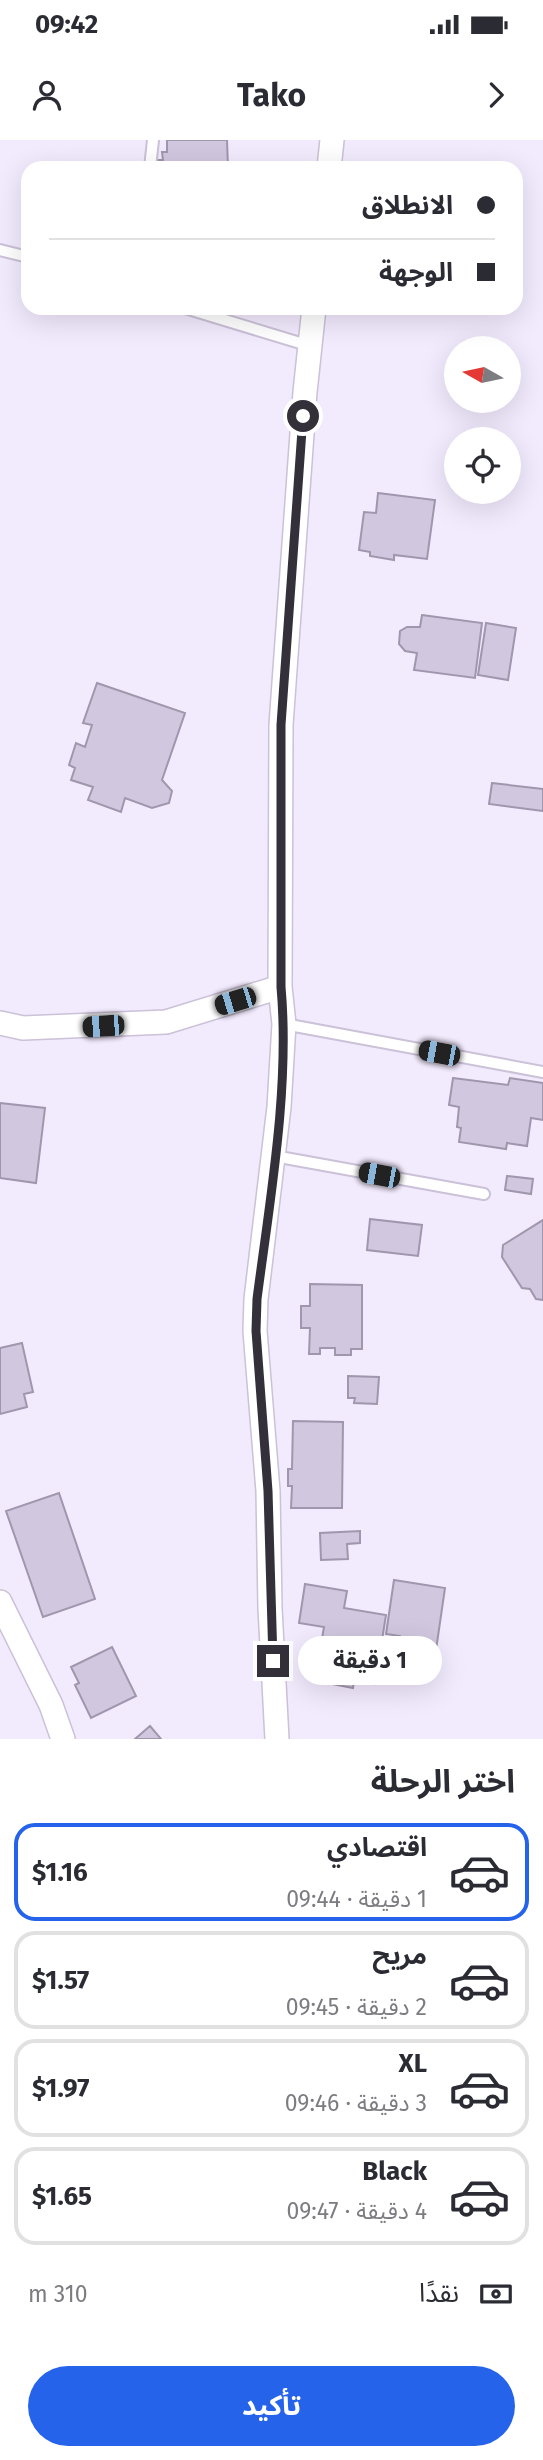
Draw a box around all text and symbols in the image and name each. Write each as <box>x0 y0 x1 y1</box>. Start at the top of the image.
text: 09:42 <box>35 9 98 40</box>
icon: person <box>28 76 66 114</box>
text: Tako <box>237 76 306 114</box>
icon: forward <box>477 76 515 114</box>
text: الانطلاق <box>362 190 453 221</box>
text: الوجهة <box>379 257 453 288</box>
north arrow <box>444 336 522 413</box>
map controls <box>444 336 521 504</box>
route start <box>287 400 319 432</box>
button: locate <box>444 427 521 504</box>
car <box>212 985 259 1017</box>
car <box>82 1014 125 1038</box>
car <box>417 1039 462 1067</box>
car <box>357 1161 402 1189</box>
callout: 1 دقيقة <box>298 1636 441 1686</box>
route end <box>257 1645 289 1677</box>
text: 1 دقيقة <box>333 1646 407 1674</box>
text: اختر الرحلة <box>371 1762 515 1800</box>
text: اقتصادي <box>327 1832 427 1863</box>
icon: car <box>448 1841 511 1904</box>
text: $1.16 <box>32 1857 88 1888</box>
text: 1 دقيقة · 09:44 <box>286 1885 427 1913</box>
text: مريح <box>372 1940 427 1971</box>
icon: car <box>448 1949 511 2012</box>
text: $1.57 <box>32 1965 89 1996</box>
text: 2 دقيقة · 09:45 <box>286 1993 427 2021</box>
text: XL <box>399 2048 427 2079</box>
icon: car <box>448 2057 511 2120</box>
text: $1.97 <box>32 2073 90 2104</box>
text: 3 دقيقة · 09:46 <box>285 2089 427 2117</box>
text: Black <box>362 2156 427 2187</box>
icon: car <box>448 2165 511 2228</box>
text: $1.65 <box>32 2181 92 2212</box>
text: 4 دقيقة · 09:47 <box>287 2197 427 2225</box>
icon: cash <box>477 2275 515 2313</box>
text: نقدًا <box>419 2278 459 2309</box>
text: 310 m <box>28 2280 88 2308</box>
button: تأكيد <box>28 2366 515 2446</box>

